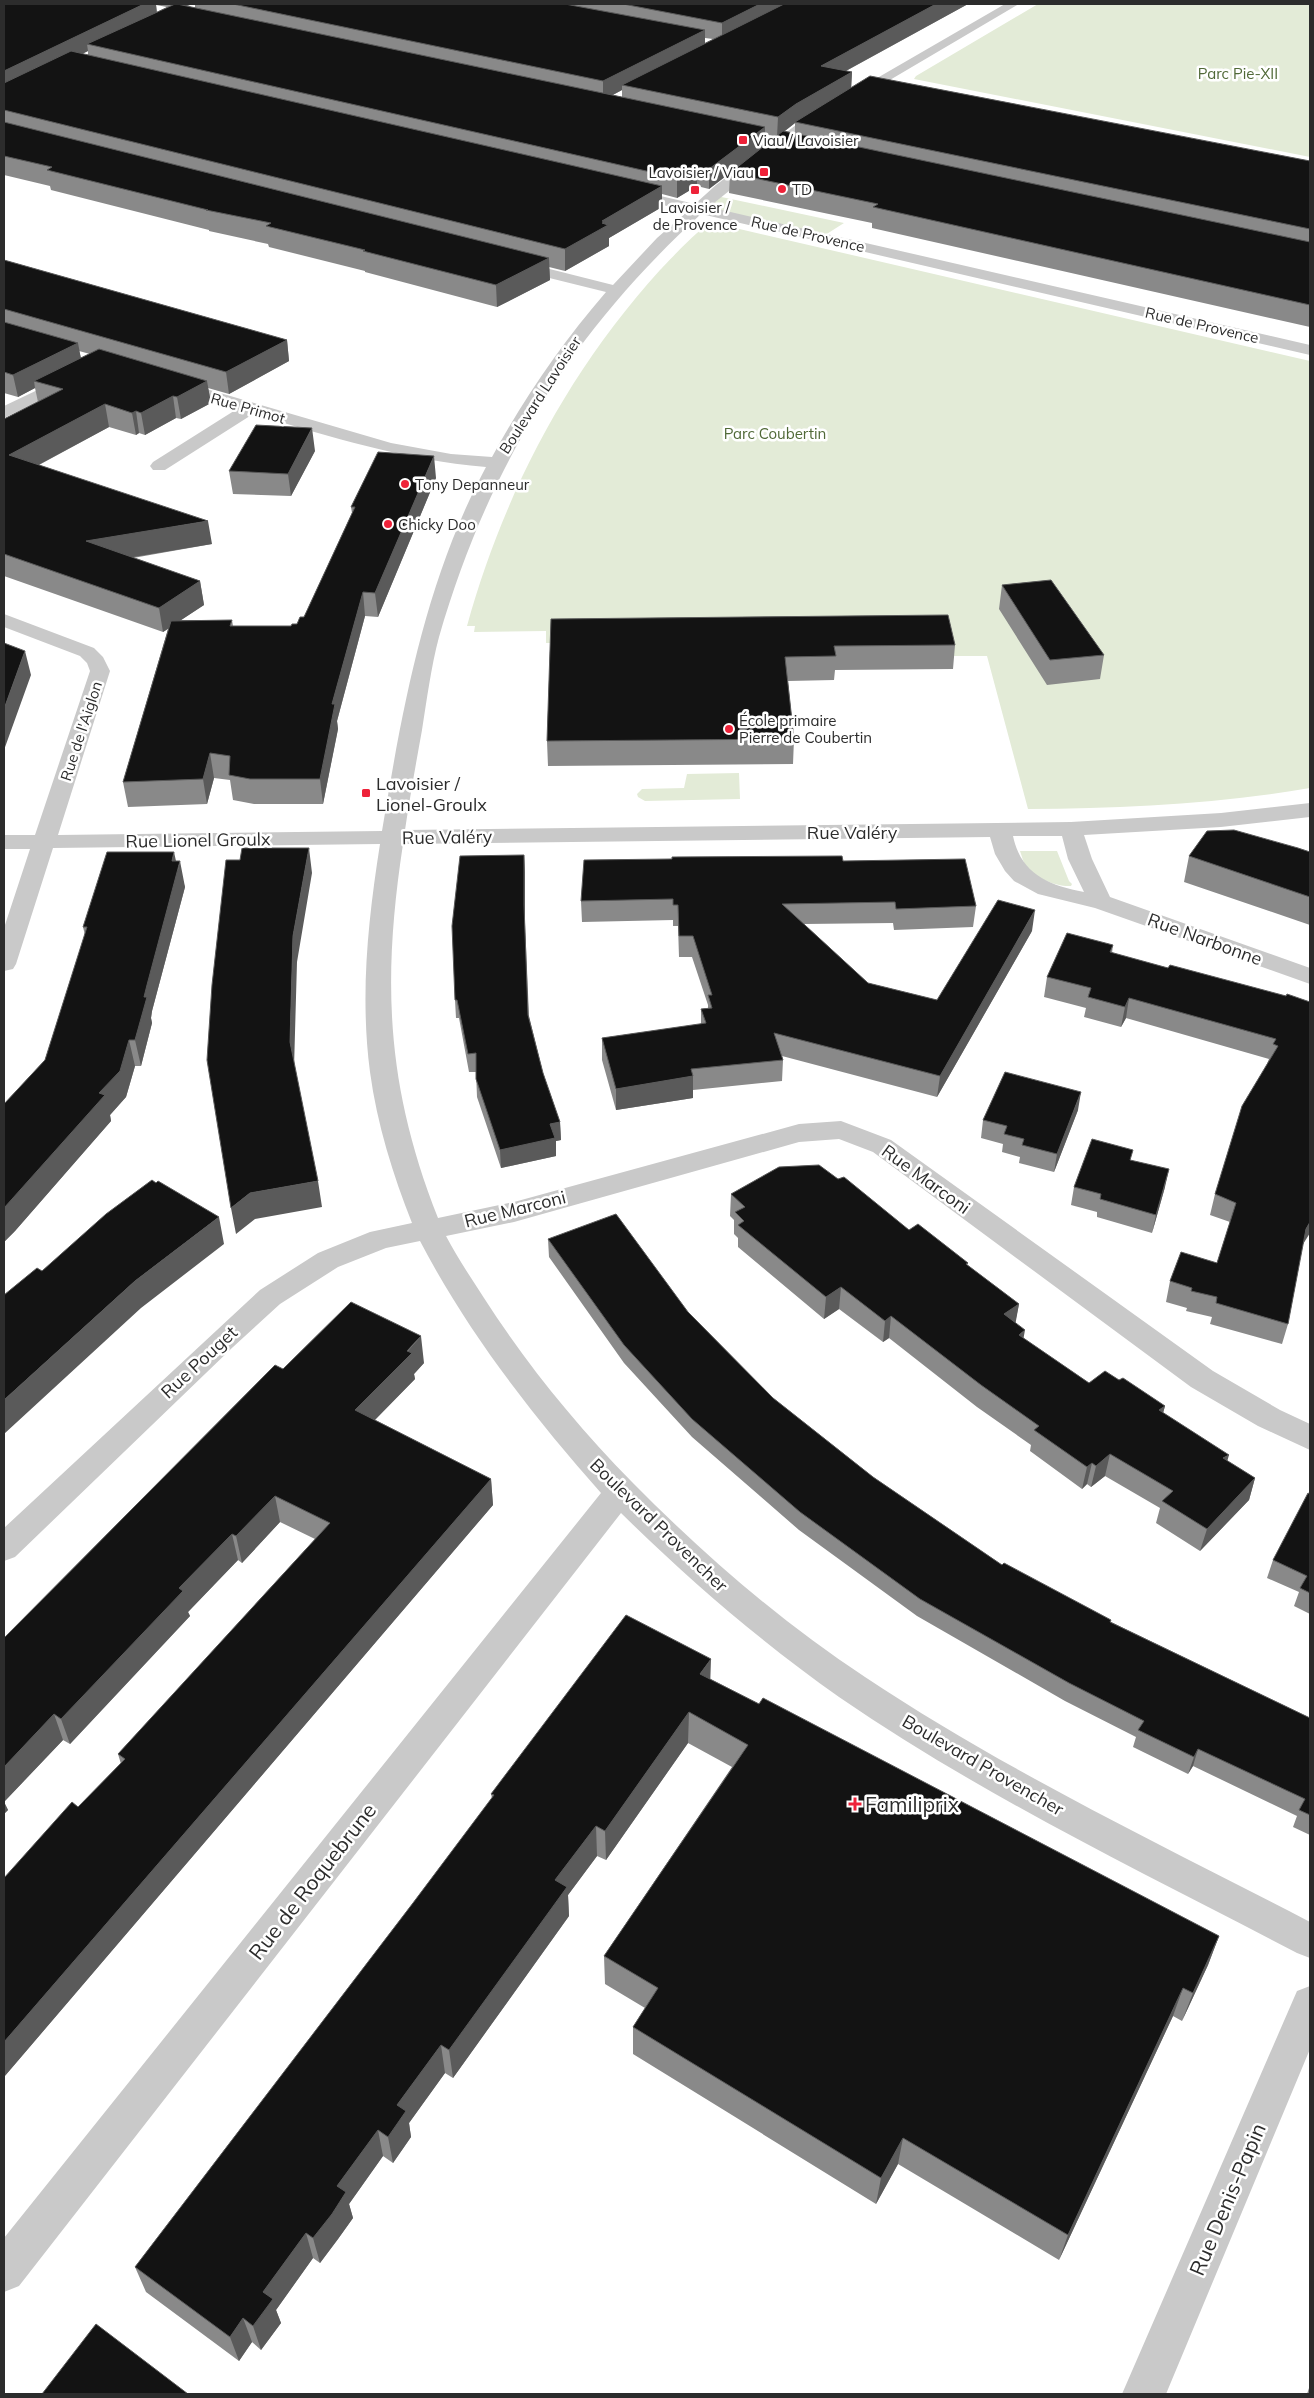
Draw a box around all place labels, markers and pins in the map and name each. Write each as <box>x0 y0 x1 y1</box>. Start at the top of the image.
place label: Viau / Lavoisier <box>753 131 859 150</box>
marker: Viau / Lavoisier <box>737 134 749 146</box>
place label: Lavoisier / Viau <box>648 163 754 182</box>
marker: Lavoisier / Viau <box>758 166 770 178</box>
place label: TD <box>792 180 812 199</box>
marker: TD <box>776 183 788 195</box>
marker: Lavoisier / de Provence <box>689 184 701 196</box>
place label: Lavoisier / de Provence <box>653 198 737 234</box>
place label: Tony Depanneur <box>415 475 530 494</box>
marker: Tony Depanneur <box>399 478 411 490</box>
place label: Chicky Doo <box>398 515 476 534</box>
marker: Chicky Doo <box>382 518 394 530</box>
place label: École primaire Pierre de Coubertin <box>739 711 872 747</box>
marker: École primaire Pierre de Coubertin <box>723 723 735 735</box>
place label: Lavoisier / Lionel-Groulx <box>376 772 487 816</box>
marker: Lavoisier / Lionel-Groulx <box>360 787 372 799</box>
place label: Familiprix <box>865 1791 959 1817</box>
marker: Familiprix <box>849 1798 861 1810</box>

